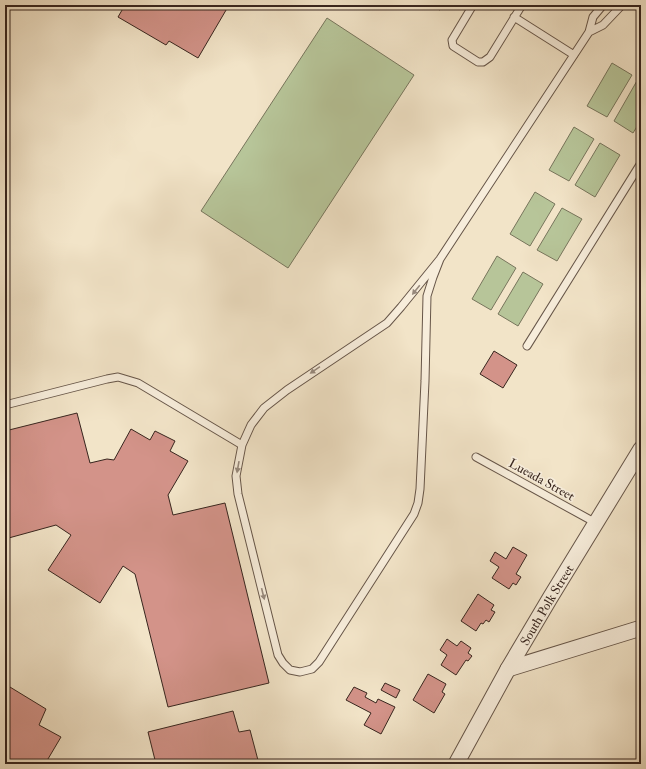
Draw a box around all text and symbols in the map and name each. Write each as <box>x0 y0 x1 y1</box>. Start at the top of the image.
one-way arrow <box>411 284 420 295</box>
one-way arrow <box>310 367 321 374</box>
street label: Lueada Street <box>506 455 577 505</box>
one-way arrow <box>235 461 241 474</box>
street label: South Polk Street <box>517 562 577 649</box>
one-way arrow <box>261 588 267 600</box>

